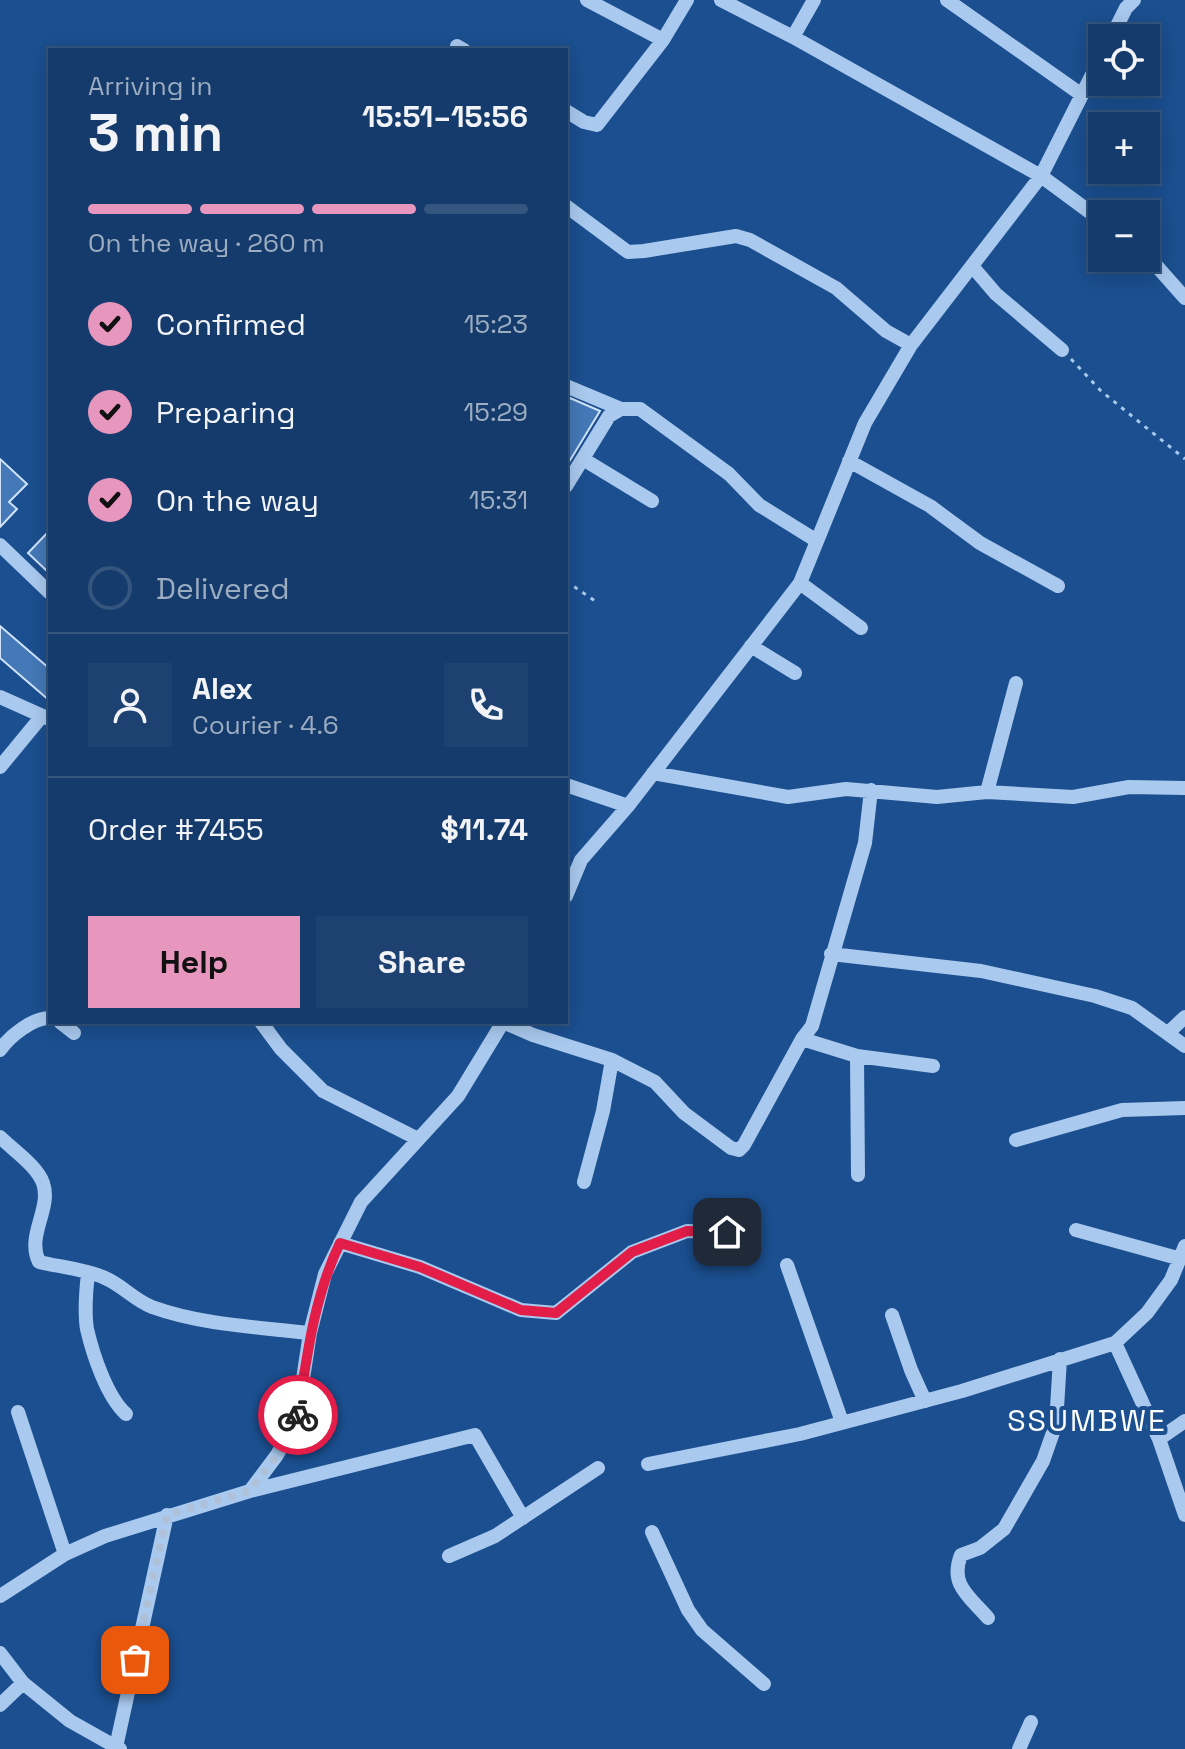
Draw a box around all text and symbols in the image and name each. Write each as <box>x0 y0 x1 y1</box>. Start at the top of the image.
map controls <box>1088 24 1160 272</box>
button: locate <box>1088 24 1160 96</box>
text: Arriving in <box>88 69 212 103</box>
text: 15:51–15:56 <box>362 97 528 136</box>
text: 3 min <box>88 100 223 166</box>
button: + <box>1088 112 1160 184</box>
button: − <box>1088 200 1160 272</box>
text: On the way · 260 m <box>88 226 325 260</box>
icon: check <box>88 302 132 346</box>
text: Confirmed <box>156 305 306 344</box>
text: 15:23 <box>464 307 528 341</box>
icon: check <box>88 390 132 434</box>
text: Preparing <box>156 393 295 432</box>
text: 15:29 <box>463 395 528 429</box>
icon: check <box>88 478 132 522</box>
text: On the way <box>156 481 319 520</box>
text: 15:31 <box>469 483 528 517</box>
text: Delivered <box>156 569 290 608</box>
button: person <box>88 663 172 747</box>
button: phone <box>444 663 528 747</box>
text: Alex <box>192 669 253 708</box>
text: Courier · 4.6 <box>192 708 339 742</box>
text: Order #7455 <box>88 810 264 849</box>
text: $11.74 <box>440 810 528 849</box>
button: Help <box>88 916 300 1008</box>
button: Share <box>316 916 528 1008</box>
pin <box>693 1198 761 1266</box>
icon: home <box>705 1210 749 1254</box>
courier <box>258 1375 338 1455</box>
icon: bike <box>276 1393 320 1437</box>
district label: SSUMBWE <box>1007 1401 1167 1440</box>
pin <box>101 1626 169 1694</box>
icon: bag <box>113 1638 157 1682</box>

